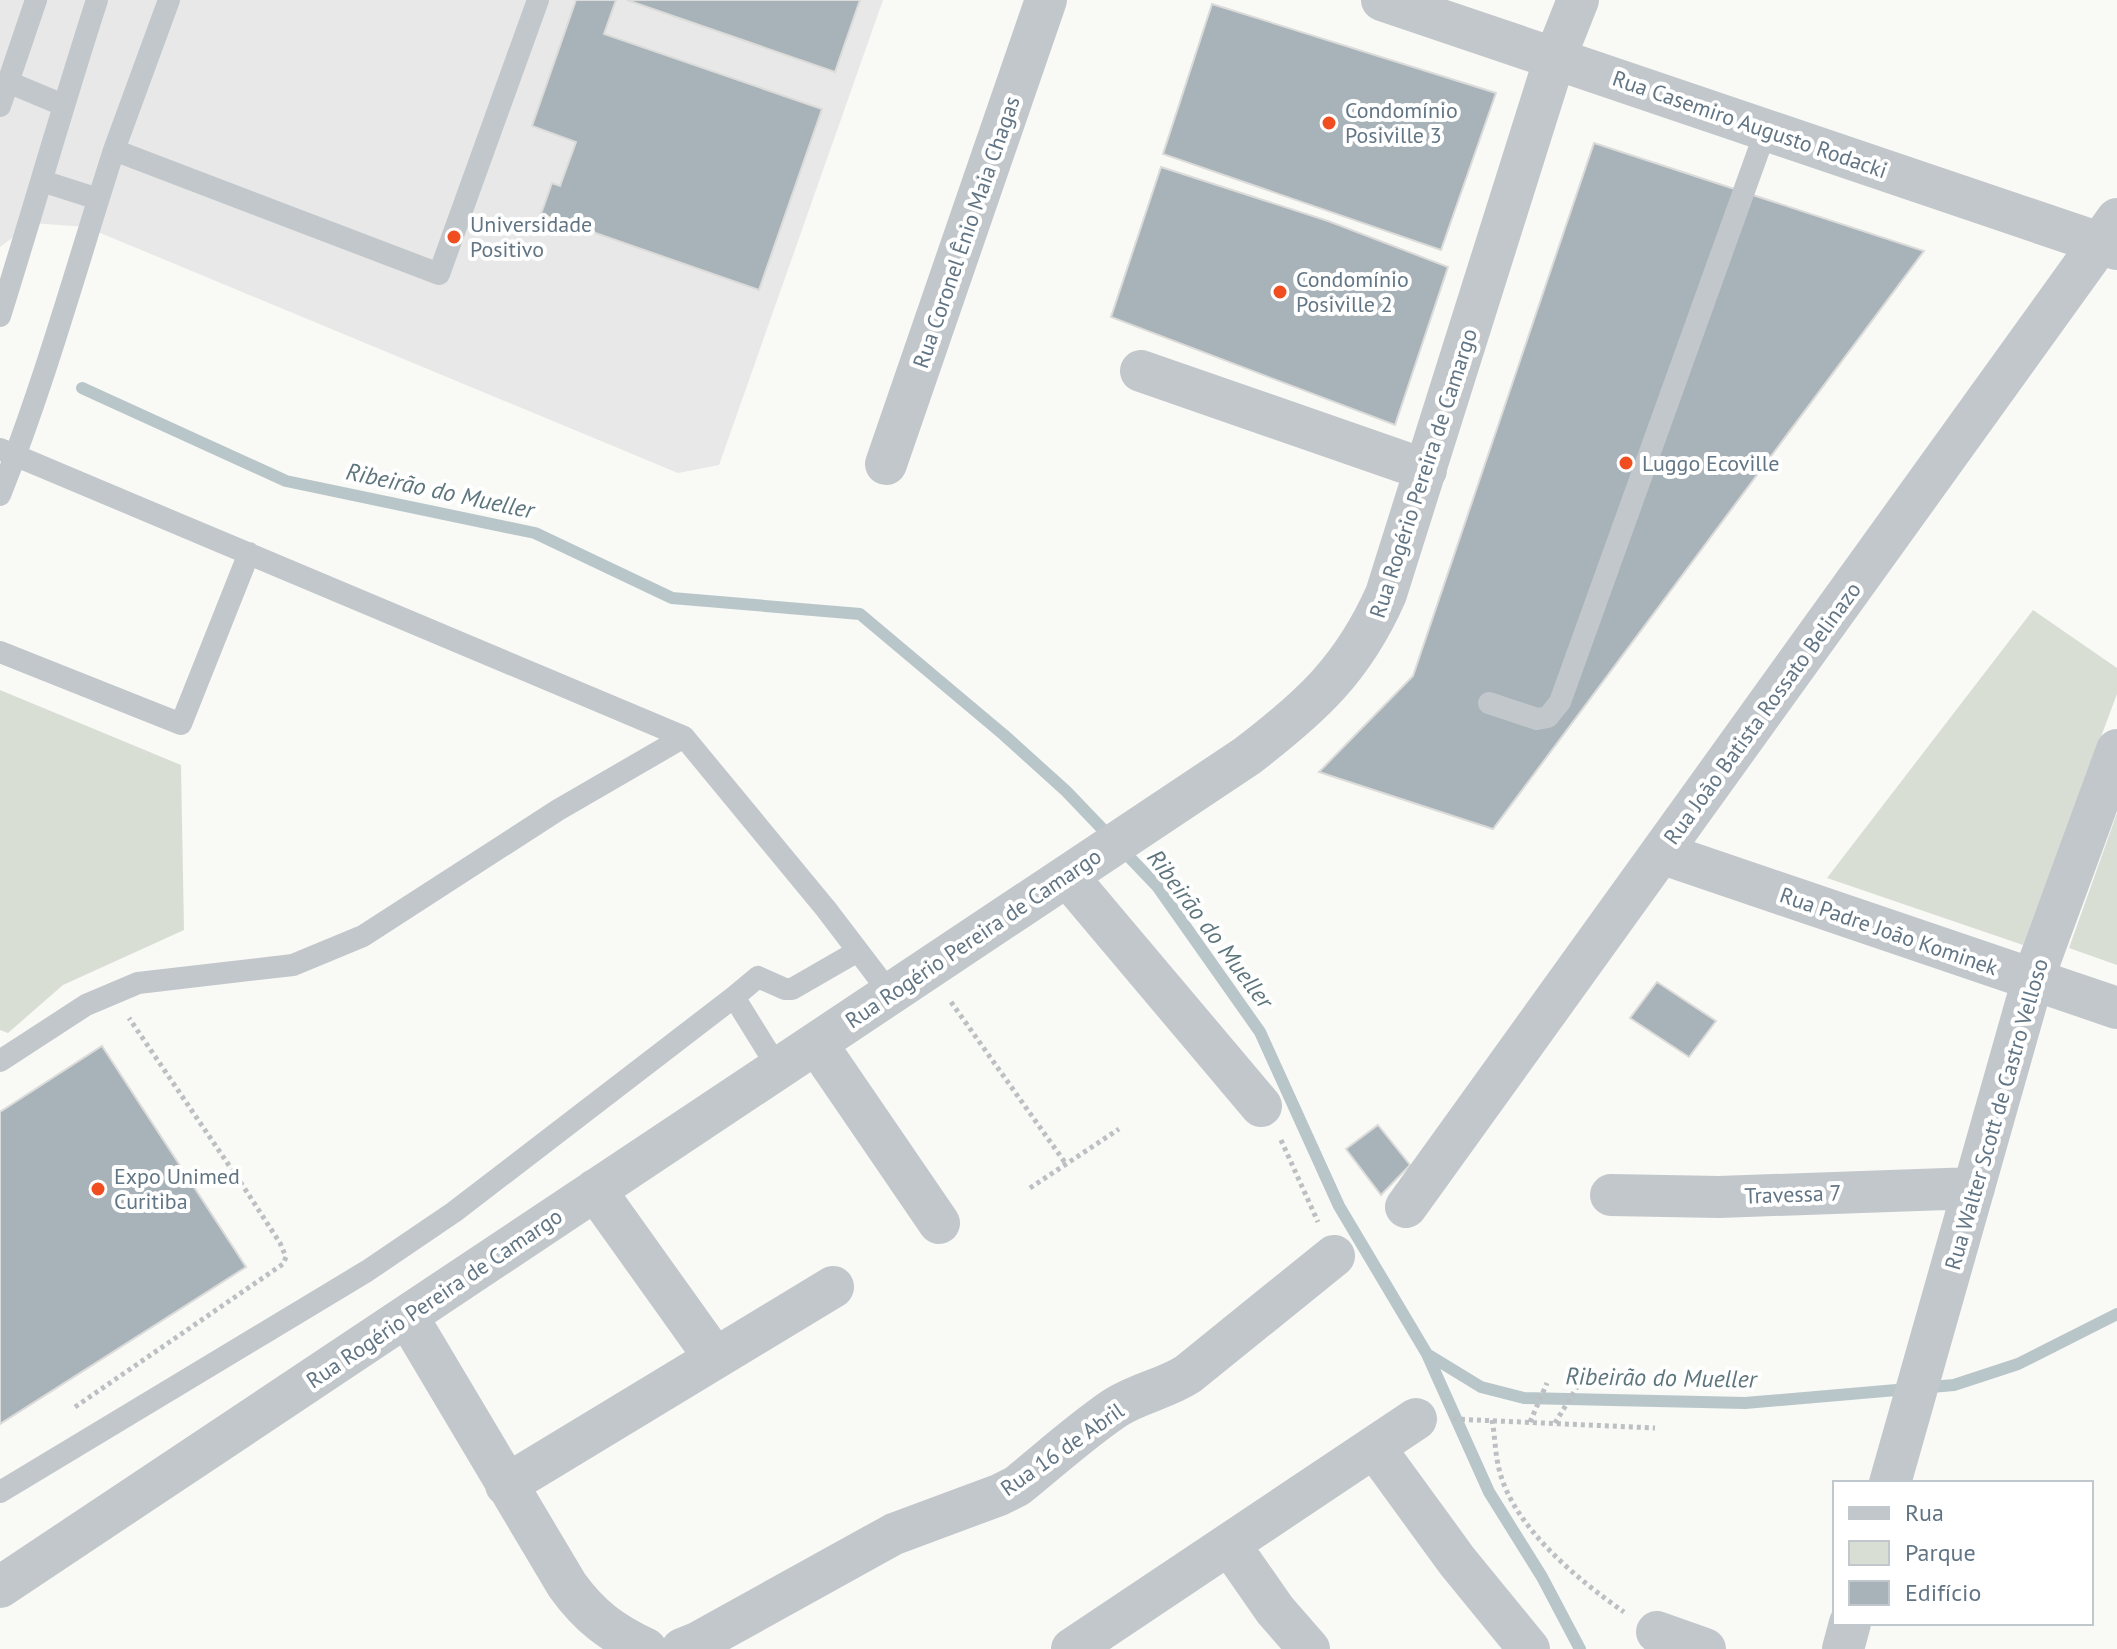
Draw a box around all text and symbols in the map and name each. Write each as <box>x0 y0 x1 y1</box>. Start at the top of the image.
street label: Rua Casemiro Augusto Rodacki <box>1609 64 1891 184</box>
street label: Rua Coronel Ênio Maia Chagas <box>906 92 1026 372</box>
place label: Condomínio Posiville 3 <box>1345 96 1458 149</box>
marker: Condomínio Posiville 3 <box>1320 114 1338 132</box>
place label: Universidade Positivo <box>470 210 592 263</box>
marker: Universidade Positivo <box>445 228 463 246</box>
place label: Condomínio Posiville 2 <box>1296 265 1409 318</box>
marker: Condomínio Posiville 2 <box>1271 283 1289 301</box>
street label: Rua Rogério Pereira de Camargo <box>1363 325 1483 621</box>
place label: Luggo Ecoville <box>1642 449 1779 477</box>
marker: Luggo Ecoville <box>1617 454 1635 472</box>
water label: Ribeirão do Mueller <box>343 455 539 526</box>
street label: Rua João Batista Rossato Belinazo <box>1657 576 1867 850</box>
street label: Rua Rogério Pereira de Camargo <box>840 842 1106 1034</box>
water label: Ribeirão do Mueller <box>1140 843 1282 1016</box>
street label: Rua Padre João Kominek <box>1776 881 2002 982</box>
street label: Rua Walter Scott de Castro Velloso <box>1938 955 2054 1273</box>
place label: Expo Unimed Curitiba <box>114 1162 240 1215</box>
street label: Travessa 7 <box>1744 1178 1842 1210</box>
marker: Expo Unimed Curitiba <box>89 1180 107 1198</box>
street label: Rua Rogério Pereira de Camargo <box>301 1202 567 1394</box>
water label: Ribeirão do Mueller <box>1565 1360 1759 1395</box>
street label: Rua 16 de Abril <box>995 1396 1130 1502</box>
legend <box>1833 1481 2093 1625</box>
text: Rua <box>1905 1497 1944 1528</box>
text: Parque <box>1905 1537 1976 1568</box>
text: Edifício <box>1905 1577 1981 1608</box>

